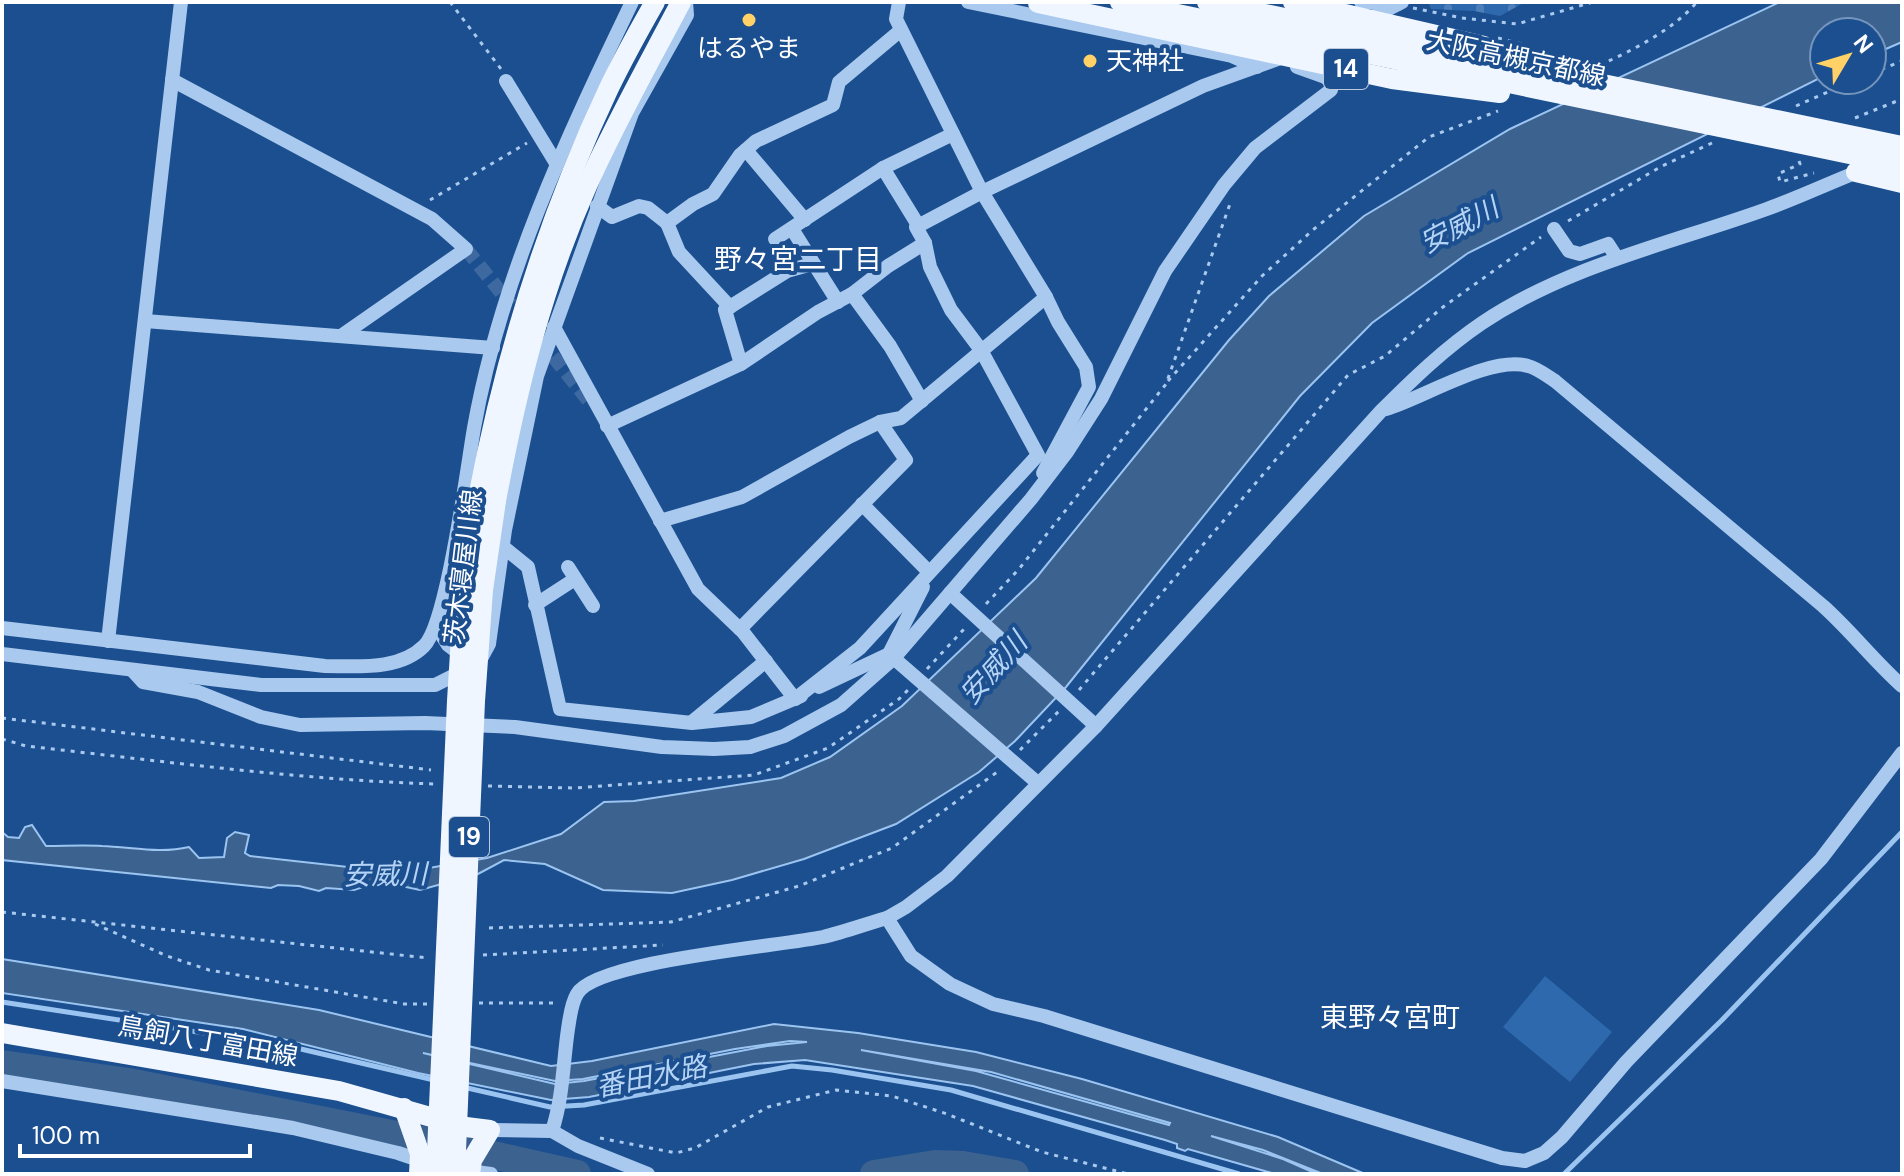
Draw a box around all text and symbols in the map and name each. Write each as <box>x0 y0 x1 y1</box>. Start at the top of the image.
marker: はるやま <box>740 11 758 29</box>
north arrow <box>1808 16 1888 96</box>
street label: 大阪高槻京都線 <box>1423 22 1609 94</box>
text: N <box>1847 29 1880 59</box>
place label: はるやま <box>697 31 801 65</box>
place label: 天神社 <box>1106 44 1184 78</box>
road number: 14 <box>1324 49 1368 89</box>
marker: 天神社 <box>1081 52 1099 70</box>
water label: 安威川 <box>1413 188 1508 261</box>
district label: 野々宮二丁目 <box>714 241 882 278</box>
street label: 茨木寝屋川線 <box>437 488 489 646</box>
water label: 安威川 <box>952 623 1037 712</box>
road number: 19 <box>449 817 489 857</box>
water label: 安威川 <box>343 855 430 894</box>
district label: 東野々宮町 <box>1320 999 1460 1036</box>
street label: 鳥飼八丁富田線 <box>115 1008 301 1074</box>
water label: 番田水路 <box>593 1047 712 1105</box>
scale bar <box>20 1108 250 1158</box>
text: 100 m <box>32 1120 100 1151</box>

